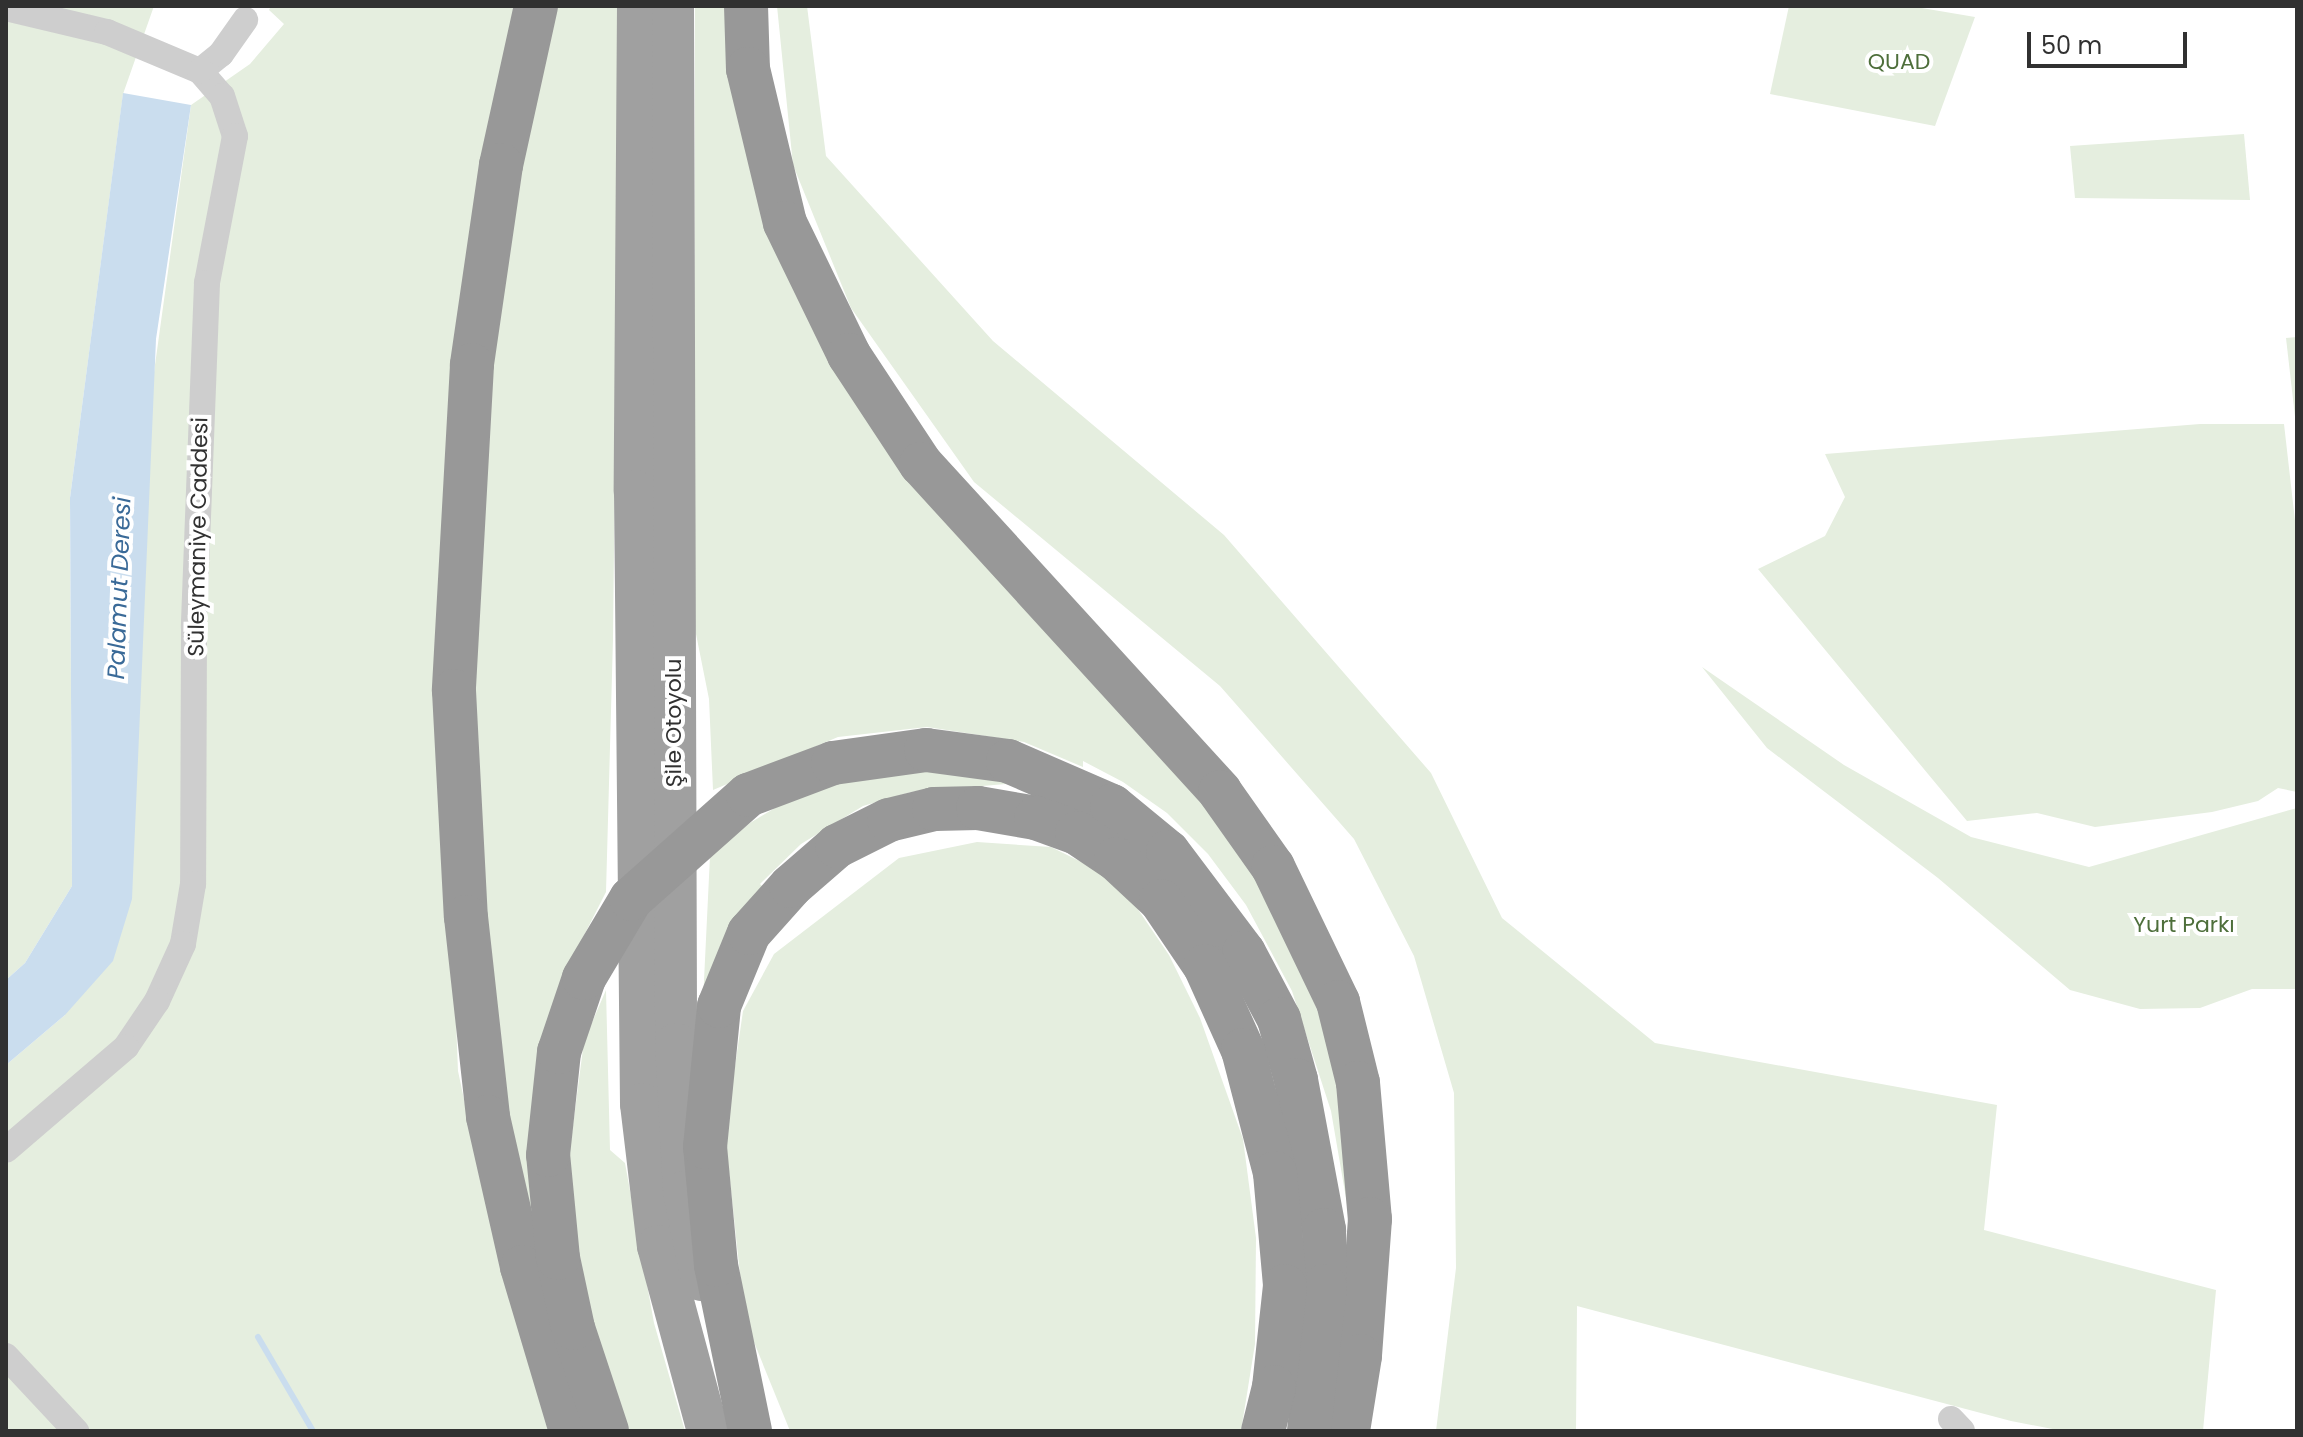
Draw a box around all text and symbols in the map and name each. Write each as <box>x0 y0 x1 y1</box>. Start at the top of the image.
scale bar <box>2031 16 2191 66</box>
text: 50 m <box>2041 29 2102 62</box>
park label: QUAD <box>1868 49 1930 75</box>
street label: Süleymaniye Caddesi <box>183 417 213 657</box>
water label: Palamut Deresi <box>101 496 137 680</box>
street label: Şile Otoyolu <box>661 659 687 787</box>
park label: Yurt Parkı <box>2133 912 2235 938</box>

